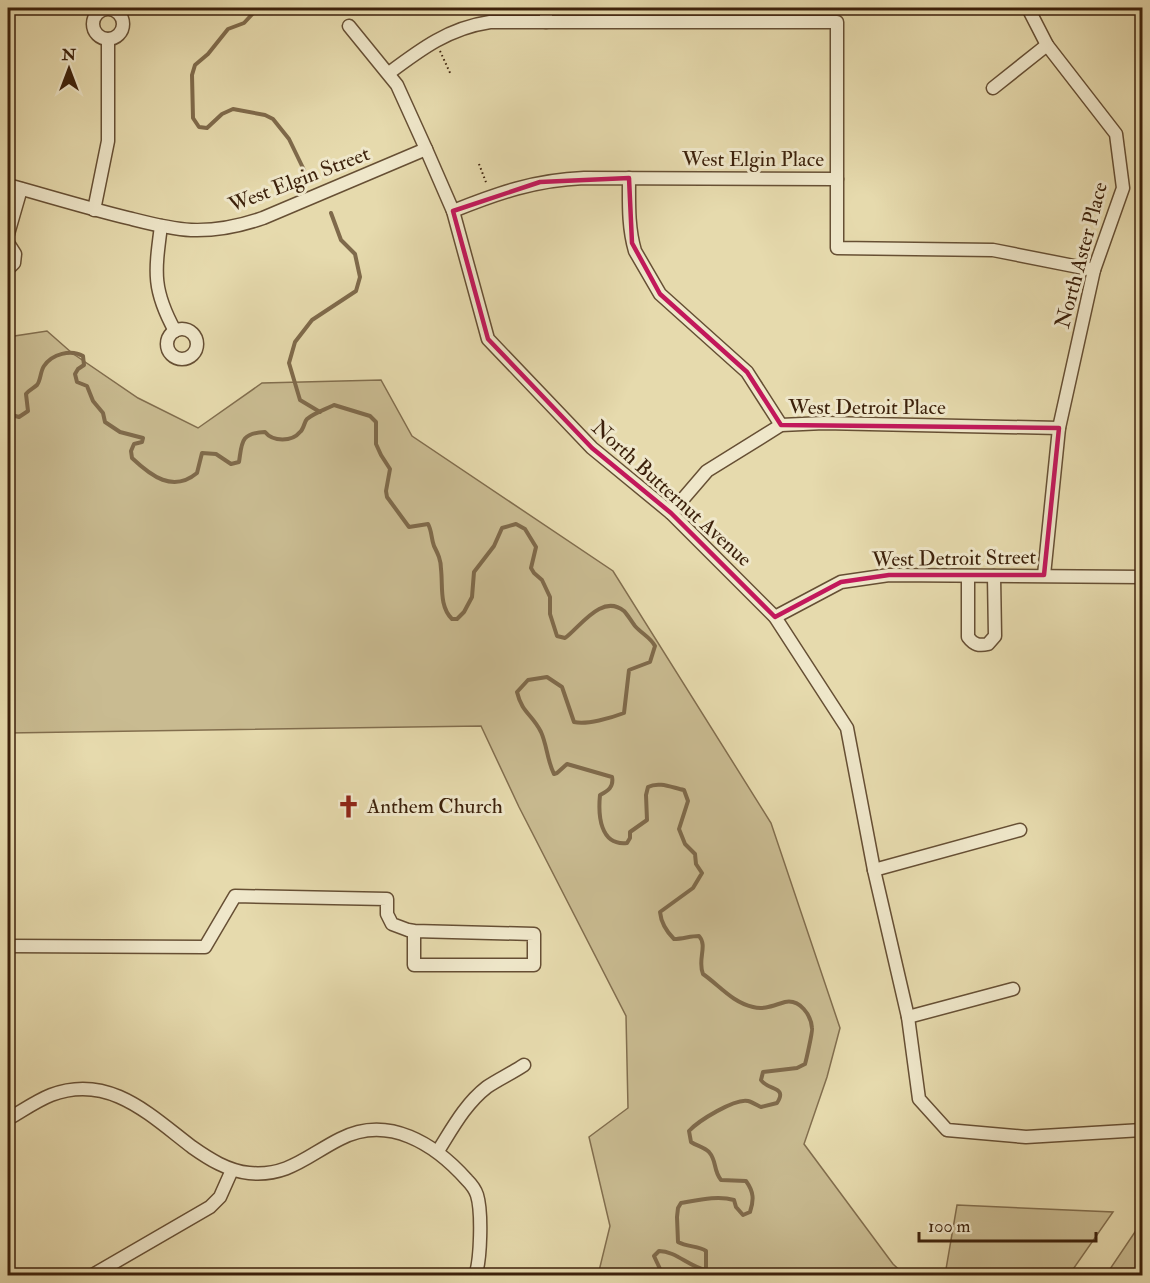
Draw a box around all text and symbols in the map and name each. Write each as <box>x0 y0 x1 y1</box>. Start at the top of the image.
north arrow <box>39 39 99 99</box>
text: N <box>61 45 77 65</box>
street label: West Elgin Street <box>224 140 374 219</box>
street label: West Elgin Place <box>681 146 824 173</box>
street label: North Aster Place <box>1049 179 1114 331</box>
street label: West Detroit Place <box>787 394 946 421</box>
street label: North Butternut Avenue <box>586 414 758 573</box>
street label: West Detroit Street <box>871 544 1037 573</box>
church icon: Anthem Church <box>336 793 362 819</box>
place label: Anthem Church <box>366 793 503 820</box>
scale bar <box>919 1205 1096 1243</box>
text: 100 m <box>928 1215 971 1238</box>

